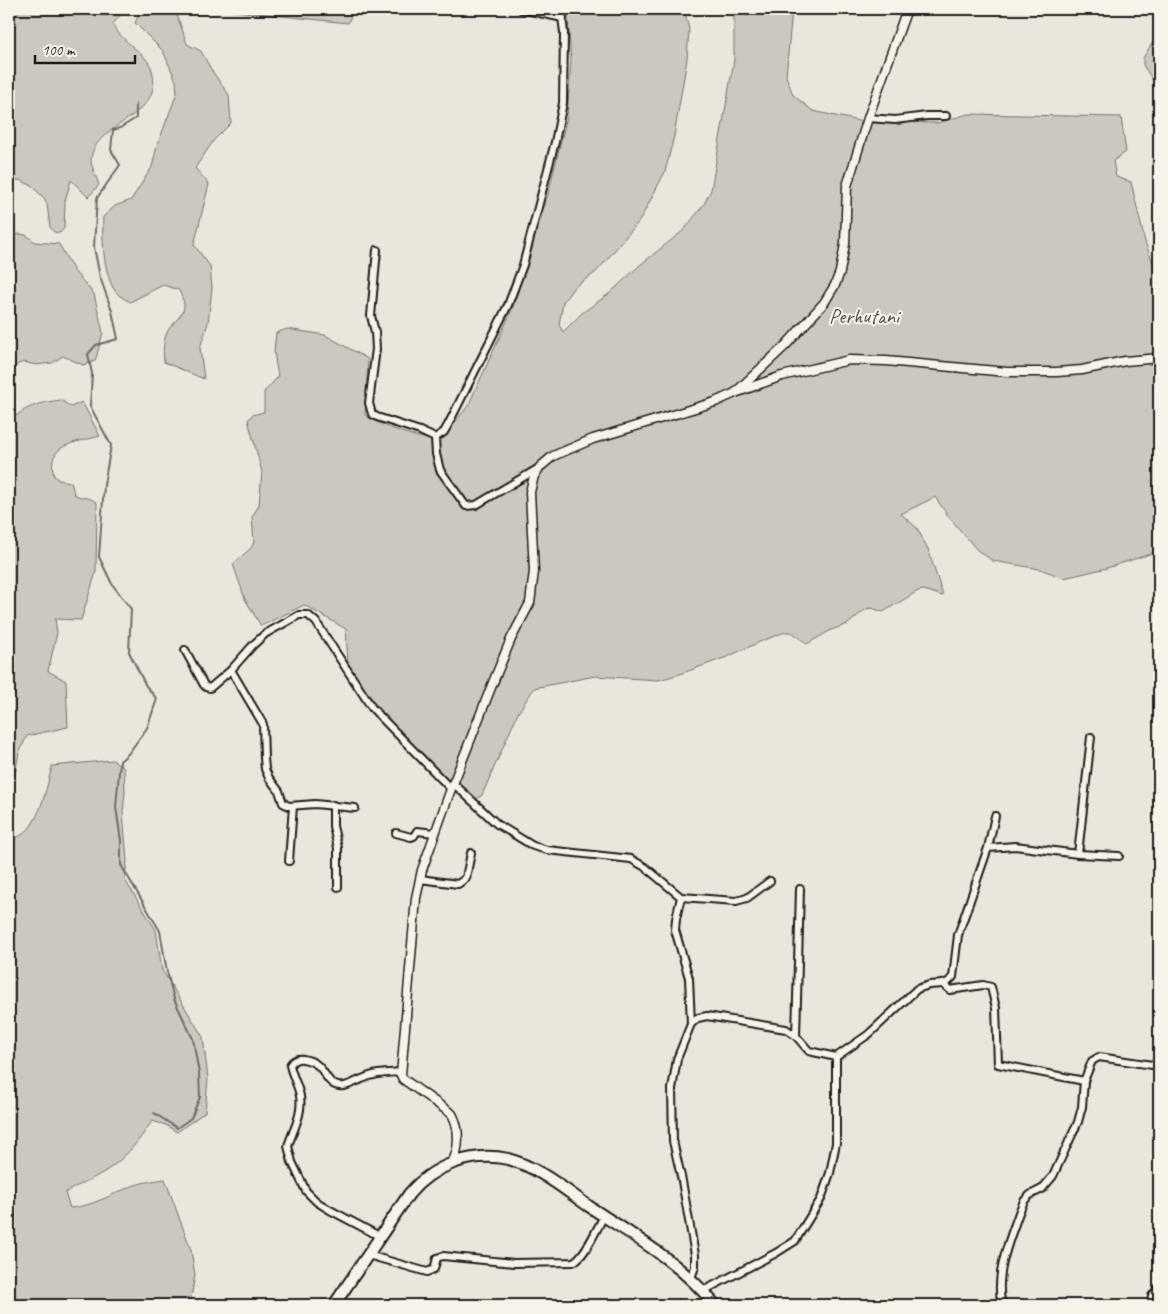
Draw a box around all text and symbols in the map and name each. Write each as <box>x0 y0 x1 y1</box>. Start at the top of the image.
scale bar <box>35 32 135 64</box>
text: 100 m <box>42 41 76 60</box>
park label: Perhutani <box>829 303 902 329</box>

